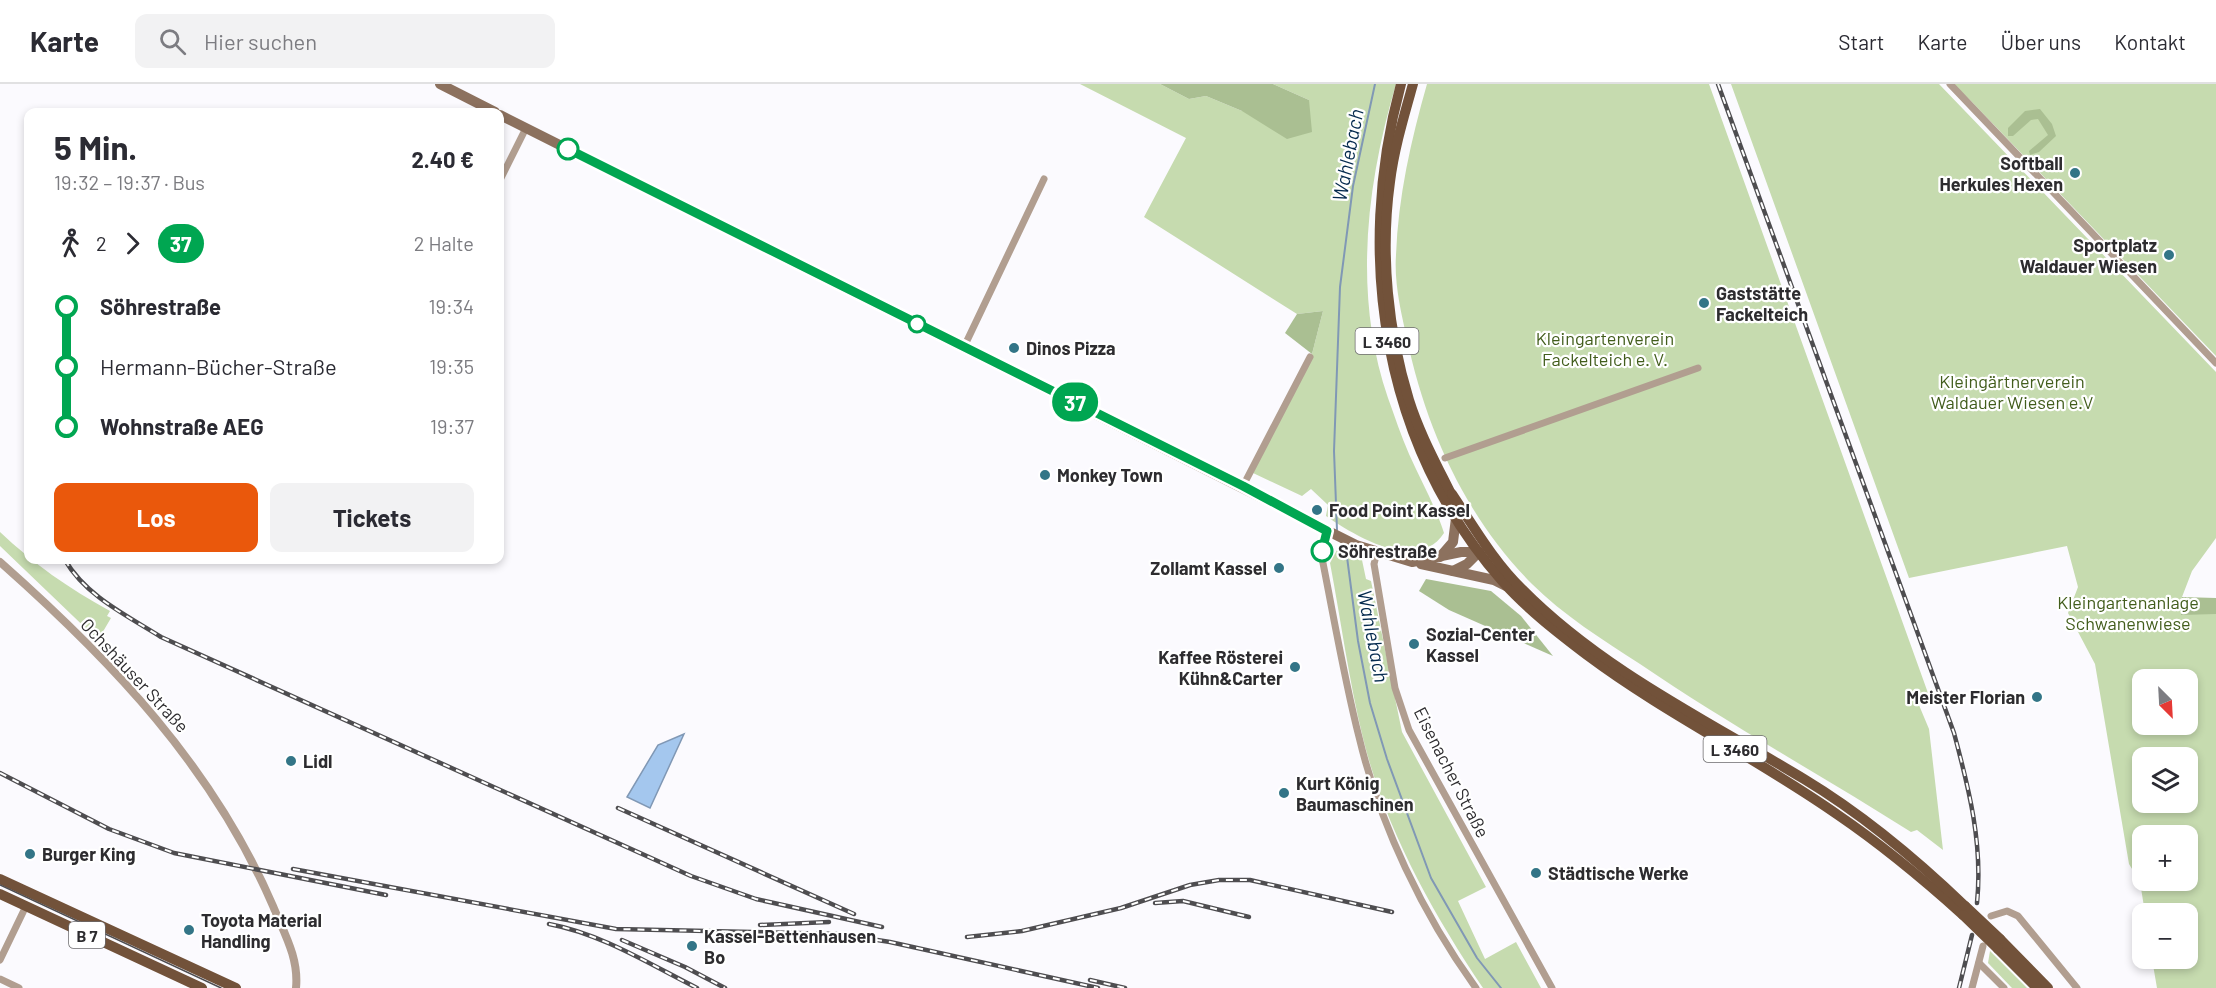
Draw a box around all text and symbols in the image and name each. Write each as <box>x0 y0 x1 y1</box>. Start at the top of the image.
search box <box>135 14 555 68</box>
text: Karte <box>30 24 99 58</box>
icon: search <box>156 25 189 58</box>
text: Hier suchen <box>204 28 317 54</box>
text: Start <box>1838 29 1885 54</box>
text: Karte <box>1918 29 1968 54</box>
text: Über uns <box>2001 29 2081 54</box>
text: Kontakt <box>2114 29 2186 54</box>
water label: Wahlebach <box>1326 107 1368 203</box>
text: 5 Min. <box>54 127 137 167</box>
unlabelled marker <box>557 138 579 160</box>
text: 2.40 € <box>412 146 474 172</box>
place label: Softball Herkules Hexen <box>1939 152 2063 195</box>
marker: Softball Herkules Hexen <box>2068 166 2082 180</box>
text: 19:32 – 19:37 · Bus <box>54 170 205 194</box>
icon: walk <box>54 227 87 260</box>
icon: forward <box>116 227 149 260</box>
text: 2 <box>96 231 107 255</box>
text: 37 <box>170 231 192 256</box>
text: 2 Halte <box>414 231 474 255</box>
place label: Sportplatz Waldauer Wiesen <box>2020 234 2157 277</box>
marker: Sportplatz Waldauer Wiesen <box>2162 248 2176 262</box>
place label: Gaststätte Fackelteich <box>1716 282 1808 325</box>
text: Söhrestraße <box>100 293 221 319</box>
text: 19:34 <box>428 294 474 318</box>
marker: Gaststätte Fackelteich <box>1697 296 1711 310</box>
unlabelled marker <box>908 315 926 333</box>
park label: Kleingartenverein Fackelteich e. V. <box>1536 327 1674 370</box>
road number: L 3460 <box>1356 328 1418 354</box>
place label: Dinos Pizza <box>1026 337 1116 359</box>
marker: Dinos Pizza <box>1007 341 1021 355</box>
text: Hermann-Bücher-Straße <box>100 353 337 379</box>
text: 19:35 <box>429 354 474 378</box>
park label: Kleingärtnerverein Waldauer Wiesen e.V <box>1931 370 2094 413</box>
line badge: 37 <box>1048 382 1102 422</box>
text: 37 <box>1064 390 1086 415</box>
text: Wohnstraße AEG <box>100 413 264 439</box>
text: 19:37 <box>430 414 474 438</box>
place label: Monkey Town <box>1057 464 1163 486</box>
marker: Monkey Town <box>1038 468 1052 482</box>
button: Los <box>54 483 258 552</box>
button: Tickets <box>270 483 474 552</box>
place label: Food Point Kassel <box>1329 499 1470 521</box>
marker: Food Point Kassel <box>1310 503 1324 517</box>
marker: Söhrestraße <box>1311 540 1333 562</box>
place label: Söhrestraße <box>1338 540 1437 562</box>
place label: Zollamt Kassel <box>1150 557 1267 579</box>
marker: Zollamt Kassel <box>1272 561 1286 575</box>
water label: Wahlebach <box>1353 588 1395 684</box>
park label: Kleingartenanlage Schwanenwiese <box>2057 591 2199 634</box>
street label: Ochshäuser Straße <box>76 613 194 737</box>
place label: Sozial-Center Kassel <box>1426 623 1535 666</box>
marker: Sozial-Center Kassel <box>1407 637 1421 651</box>
place label: Kaffee Rösterei Kühn&Carter <box>1158 646 1283 689</box>
marker: Kaffee Rösterei Kühn&Carter <box>1288 660 1302 674</box>
north arrow <box>2132 669 2198 735</box>
map controls <box>2132 669 2198 969</box>
place label: Meister Florian <box>1906 686 2025 708</box>
marker: Meister Florian <box>2030 690 2044 704</box>
street label: Eisenacher Straße <box>1410 703 1494 841</box>
road number: L 3460 <box>1704 736 1766 762</box>
button: layers <box>2132 747 2198 813</box>
place label: Lidl <box>303 750 332 772</box>
marker: Lidl <box>284 754 298 768</box>
place label: Kurt König Baumaschinen <box>1296 772 1414 815</box>
marker: Kurt König Baumaschinen <box>1277 786 1291 800</box>
button: + <box>2132 825 2198 891</box>
place label: Burger King <box>42 843 135 865</box>
marker: Burger King <box>23 847 37 861</box>
place label: Städtische Werke <box>1548 862 1689 884</box>
marker: Städtische Werke <box>1529 866 1543 880</box>
button: − <box>2132 903 2198 969</box>
place label: Toyota Material Handling <box>201 909 322 952</box>
road number: B 7 <box>69 922 105 948</box>
marker: Toyota Material Handling <box>182 923 196 937</box>
place label: Kassel-Bettenhausen Bo <box>704 925 876 968</box>
marker: Kassel-Bettenhausen Bo <box>685 939 699 953</box>

